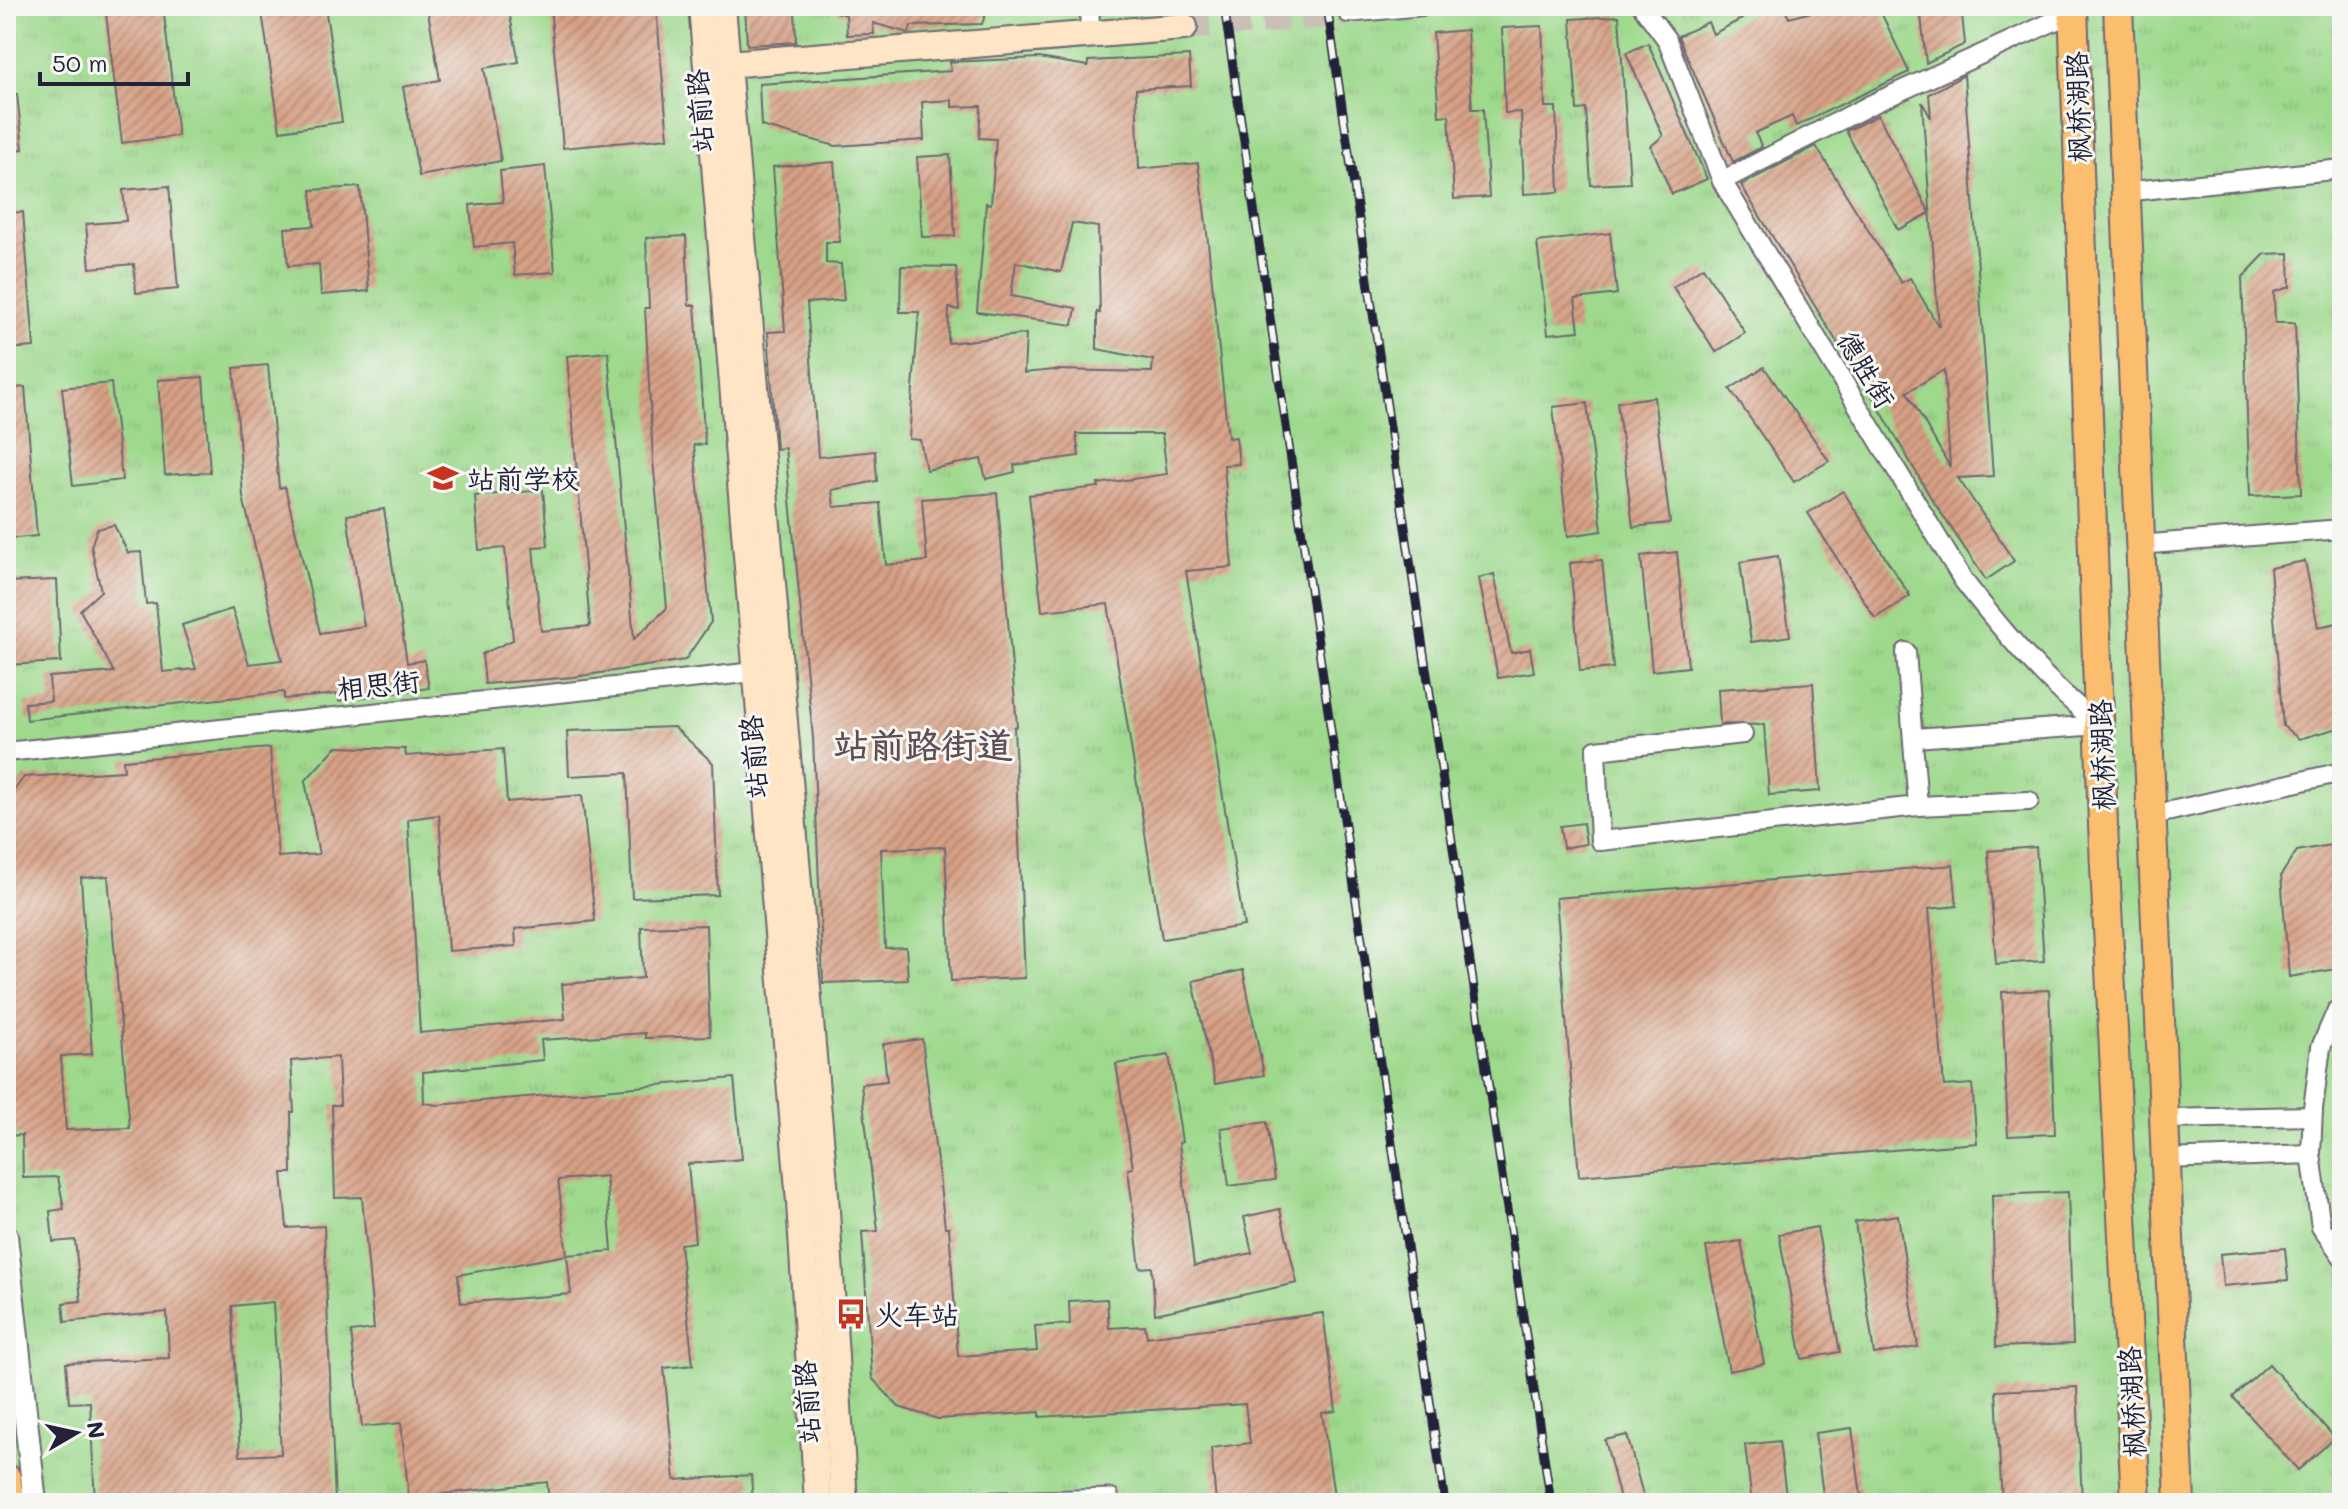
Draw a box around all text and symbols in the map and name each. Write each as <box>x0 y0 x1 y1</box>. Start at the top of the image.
scale bar <box>40 36 188 86</box>
text: 50 m <box>52 47 108 78</box>
street label: 枫桥湖路 <box>2057 50 2097 164</box>
street label: 站前路 <box>677 68 721 154</box>
street label: 德胜街 <box>1830 324 1904 414</box>
place label: 站前学校 <box>467 460 579 496</box>
school or university icon: 站前学校 <box>426 461 460 495</box>
street label: 相思街 <box>334 662 422 706</box>
street label: 枫桥湖路 <box>2081 698 2121 812</box>
street label: 站前路 <box>731 714 775 800</box>
district label: 站前路街道 <box>833 720 1013 767</box>
place label: 火车站 <box>875 1296 959 1332</box>
bus stop icon: 火车站 <box>834 1297 868 1331</box>
street label: 枫桥湖路 <box>2110 1345 2152 1459</box>
street label: 站前路 <box>785 1359 827 1445</box>
north arrow <box>36 1393 116 1473</box>
text: N <box>81 1419 112 1440</box>

